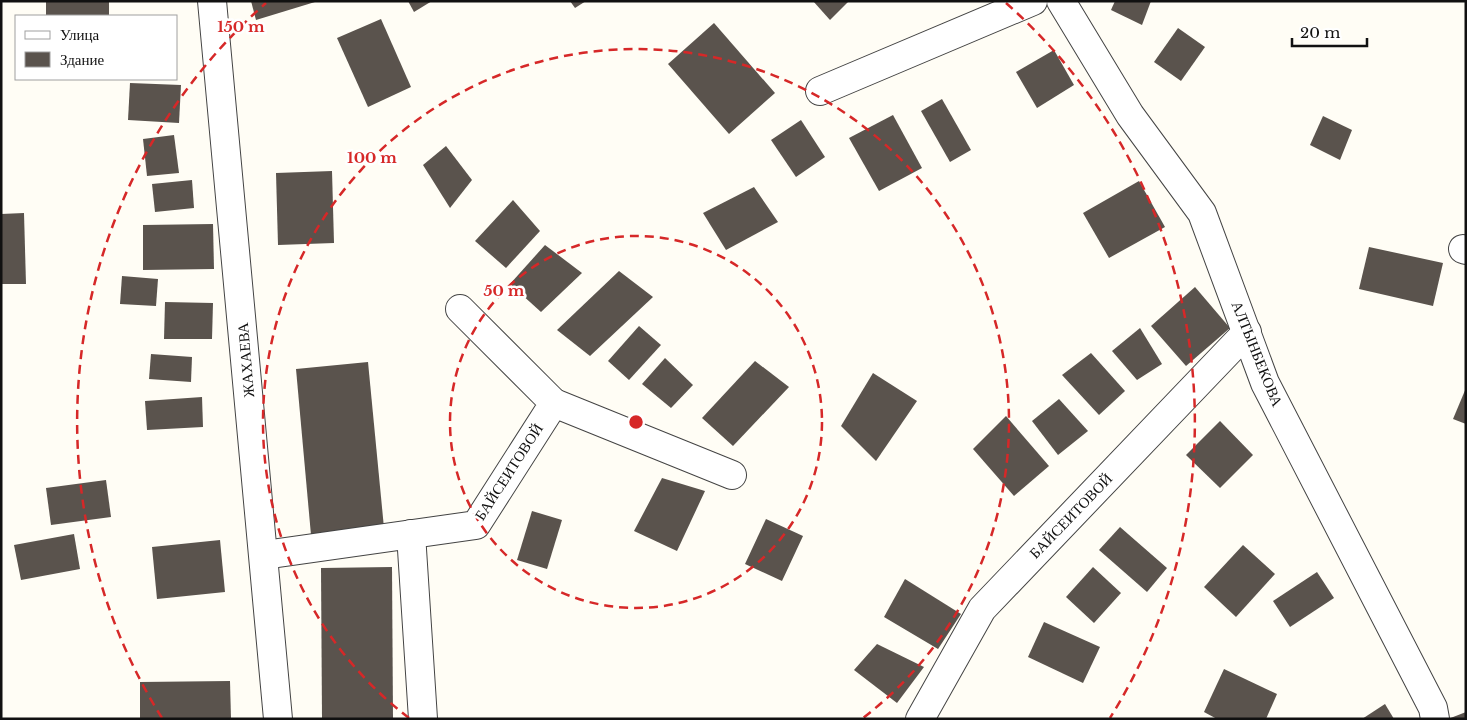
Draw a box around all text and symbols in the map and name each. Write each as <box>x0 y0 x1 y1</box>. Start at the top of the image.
legend <box>15 15 178 80</box>
scale bar <box>1292 15 1367 47</box>
text: 150 m <box>217 17 265 36</box>
text: 20 m <box>1300 23 1340 42</box>
text: Улица <box>60 25 99 44</box>
text: Здание <box>60 50 104 69</box>
text: 100 m <box>347 148 397 167</box>
text: 50 m <box>484 281 525 300</box>
street label: АЛТЫНБЕКОВА <box>1228 298 1287 410</box>
street label: ЖАХАЕВА <box>233 322 258 398</box>
centre of rings <box>627 413 645 431</box>
street label: БАЙСЕИТОВОЙ <box>470 420 547 524</box>
street label: БАЙСЕИТОВОЙ <box>1025 469 1116 562</box>

